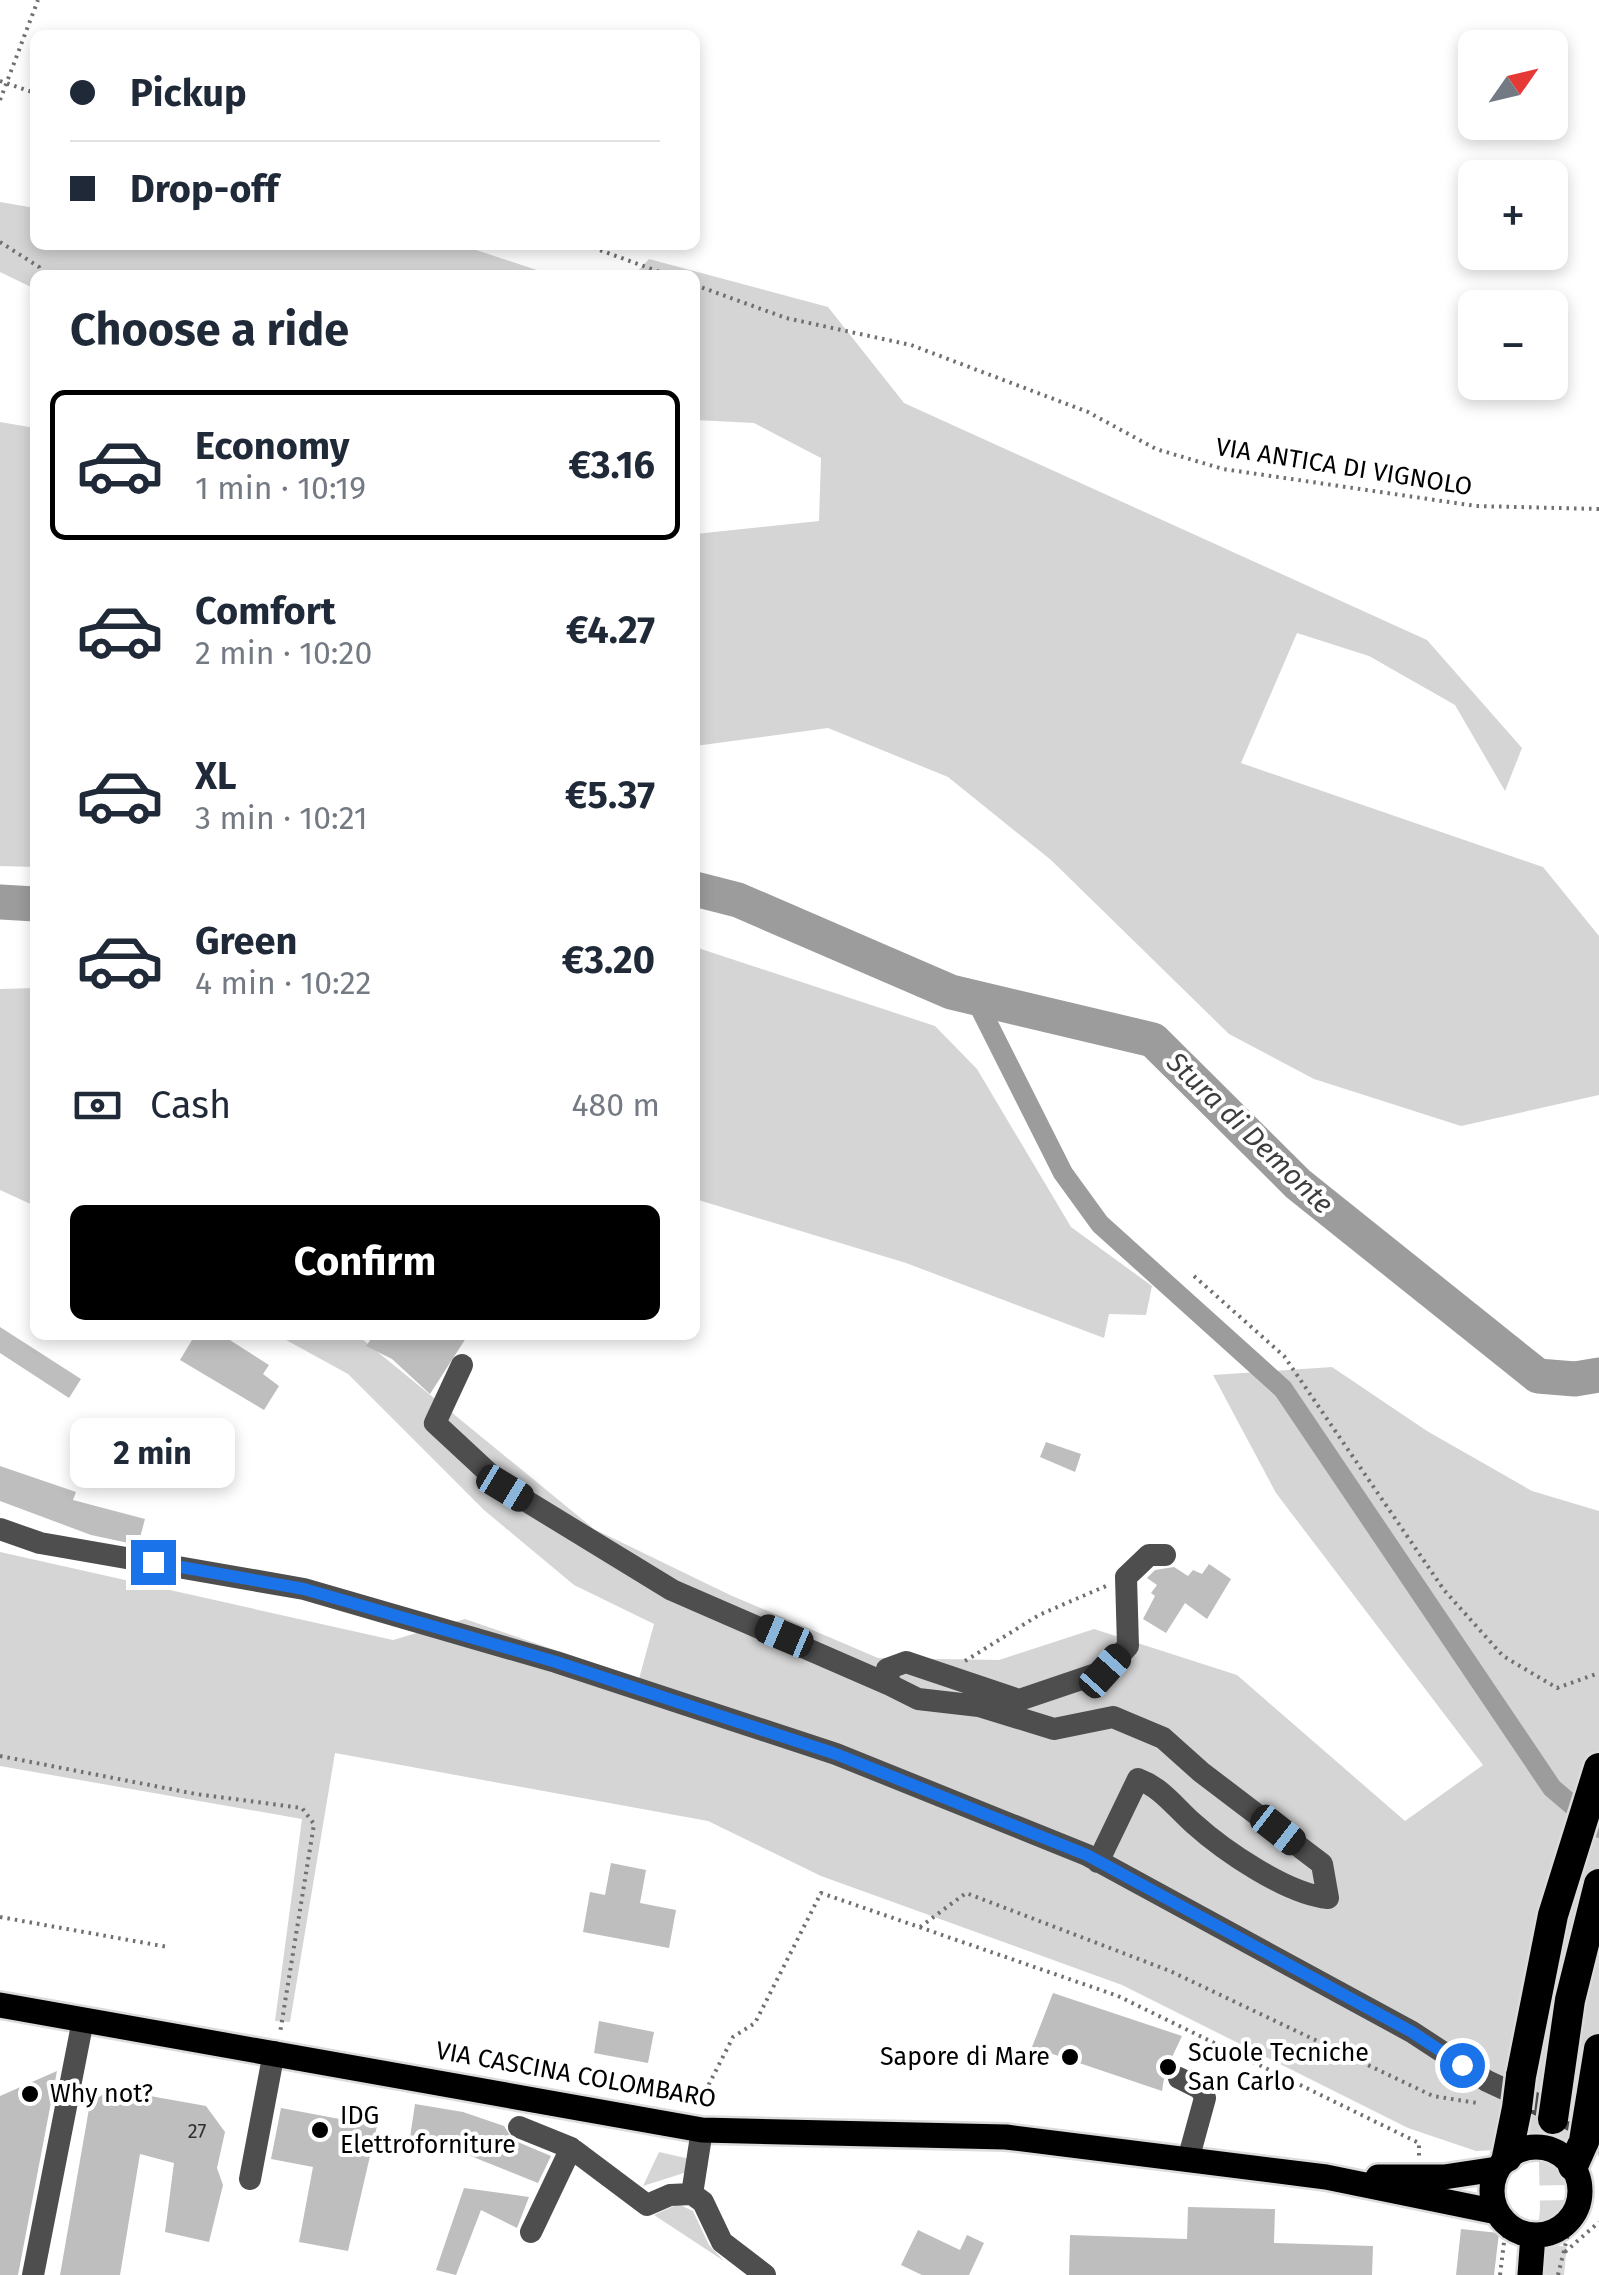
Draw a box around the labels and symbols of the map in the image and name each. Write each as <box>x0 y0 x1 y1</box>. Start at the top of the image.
north arrow <box>1458 30 1568 140</box>
street label: VIA ANTICA DI VIGNOLO <box>1214 432 1474 502</box>
water label: Stura di Demonte <box>1159 1045 1340 1221</box>
callout: 2 min <box>70 1417 236 1487</box>
car <box>472 1460 538 1516</box>
route end <box>131 1540 176 1585</box>
car <box>751 1610 817 1662</box>
car <box>1074 1639 1136 1703</box>
car <box>1245 1800 1311 1860</box>
street label: VIA CASCINA COLOMBARO <box>434 2036 718 2114</box>
place label: Scuole Tecniche San Carlo <box>1188 2038 1369 2097</box>
place label: Sapore di Mare <box>880 2042 1050 2072</box>
route start <box>1440 2043 1485 2088</box>
marker: Sapore di Mare <box>1059 2046 1081 2068</box>
marker: Scuole Tecniche San Carlo <box>1157 2056 1179 2078</box>
place label: Why not? <box>50 2079 153 2109</box>
marker: Why not? <box>19 2083 41 2105</box>
place label: IDG Elettroforniture <box>340 2101 516 2160</box>
house number: 27 <box>188 2119 206 2143</box>
marker: IDG Elettroforniture <box>309 2119 331 2141</box>

